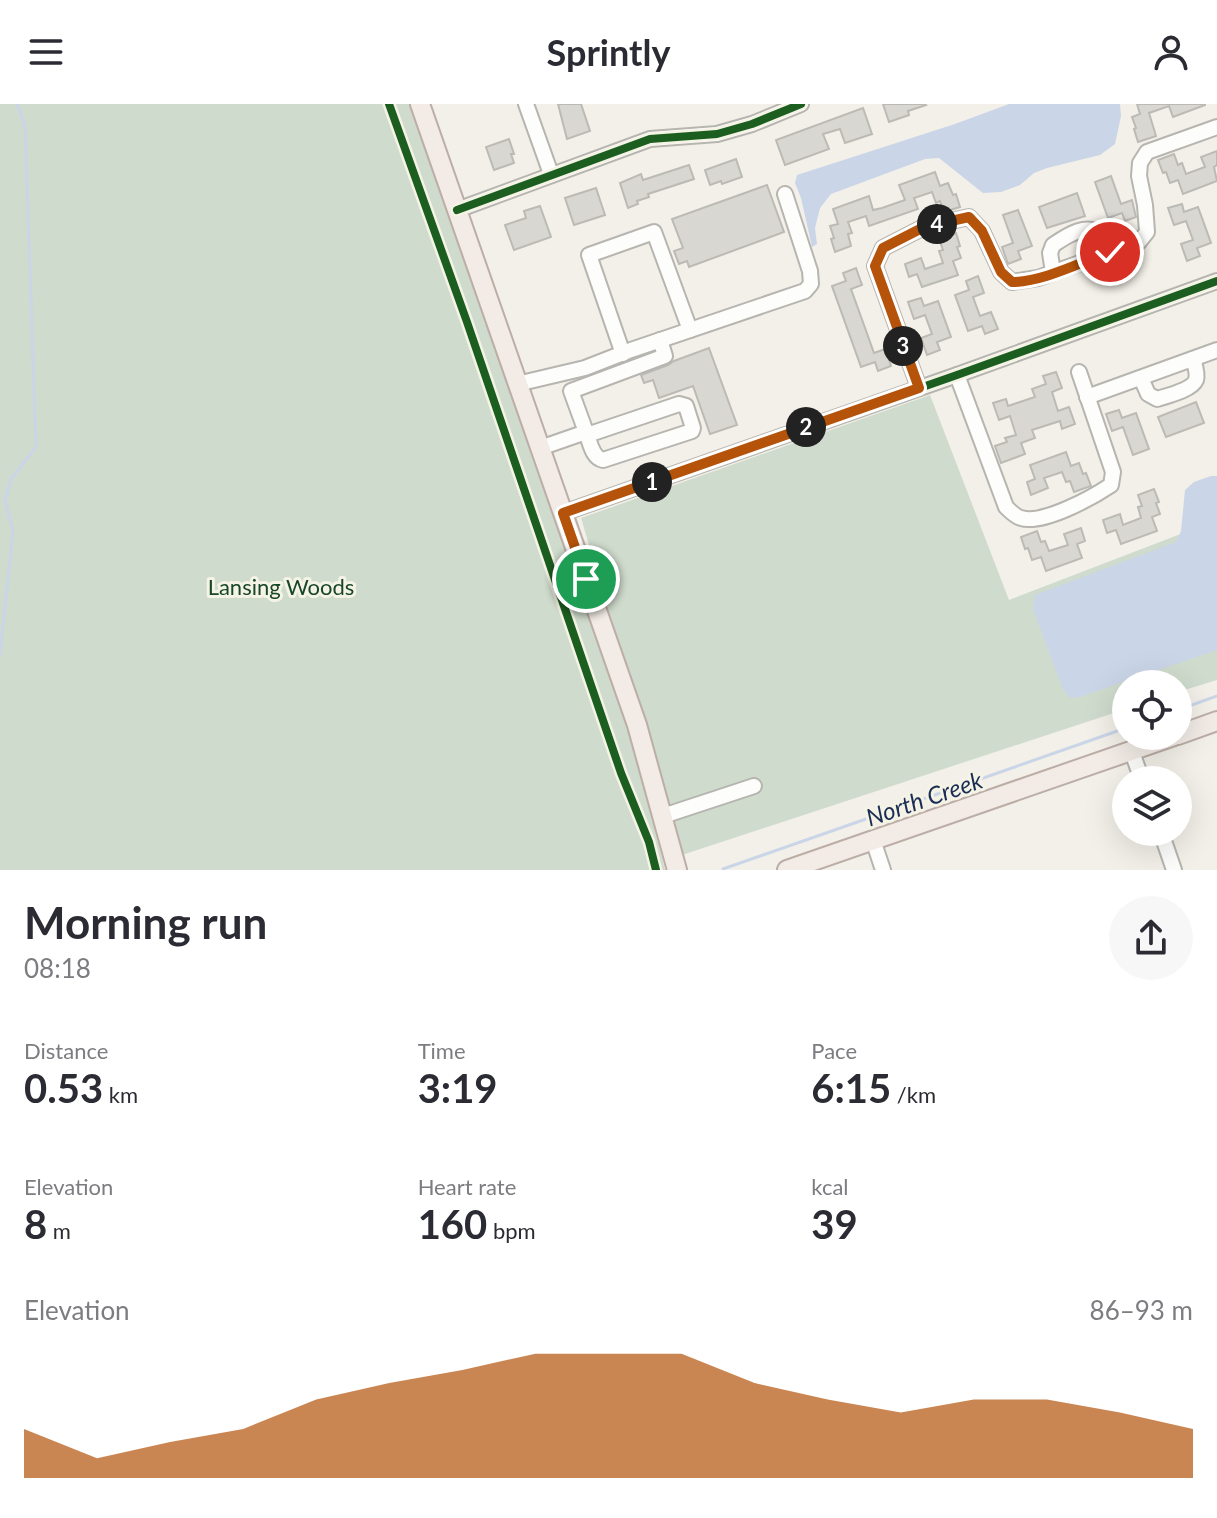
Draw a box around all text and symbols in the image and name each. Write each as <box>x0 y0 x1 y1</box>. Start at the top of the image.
icon: menu <box>24 30 68 74</box>
text: Sprintly <box>547 30 670 74</box>
icon: person <box>1149 30 1193 74</box>
pin: 4 <box>917 204 957 244</box>
text: 4 <box>931 210 943 237</box>
pin <box>1076 218 1144 286</box>
icon: check <box>1088 230 1132 274</box>
pin: 3 <box>883 326 923 366</box>
text: 3 <box>897 332 909 359</box>
pin: 2 <box>786 407 826 447</box>
text: 2 <box>800 413 812 440</box>
pin: 1 <box>632 462 672 502</box>
text: 1 <box>646 468 658 495</box>
pin <box>552 545 620 613</box>
icon: arrive <box>564 557 608 601</box>
park label: Lansing Woods <box>208 573 354 600</box>
map controls <box>1112 670 1192 846</box>
button: locate <box>1112 670 1192 750</box>
water label: North Creek <box>862 764 987 831</box>
button: layers <box>1112 766 1192 846</box>
text: Morning run <box>24 896 267 948</box>
button: share <box>1109 896 1193 980</box>
text: 08:18 <box>24 952 91 984</box>
text: Distance <box>24 1037 108 1064</box>
text: Time <box>418 1037 466 1064</box>
text: Pace <box>811 1037 857 1064</box>
text: 0.53 <box>24 1064 103 1112</box>
text: 3:19 <box>418 1064 498 1112</box>
text: 6:15 <box>811 1064 891 1112</box>
text: km <box>103 1081 138 1108</box>
text: /km <box>891 1081 936 1108</box>
text: Elevation <box>24 1173 113 1200</box>
text: Heart rate <box>418 1173 516 1200</box>
text: kcal <box>811 1173 849 1200</box>
text: 8 <box>24 1200 47 1248</box>
text: 160 <box>418 1200 487 1248</box>
text: 39 <box>811 1200 858 1248</box>
text: m <box>47 1217 71 1244</box>
text: bpm <box>487 1217 536 1244</box>
text: Elevation <box>24 1294 130 1326</box>
text: 86–93 m <box>1090 1294 1193 1326</box>

